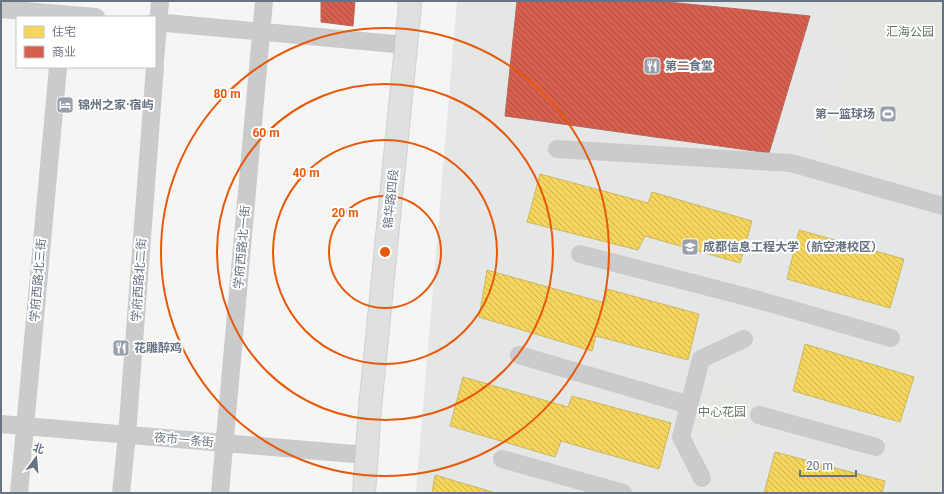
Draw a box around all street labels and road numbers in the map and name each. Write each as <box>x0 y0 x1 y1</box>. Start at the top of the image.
street label: 锦华路四段 <box>381 168 401 230</box>
street label: 学府西路北一街 <box>231 205 253 289</box>
street label: 学府西路北三街 <box>27 238 49 322</box>
street label: 学府西路北二街 <box>129 238 149 322</box>
street label: 夜市一条街 <box>153 430 215 450</box>

